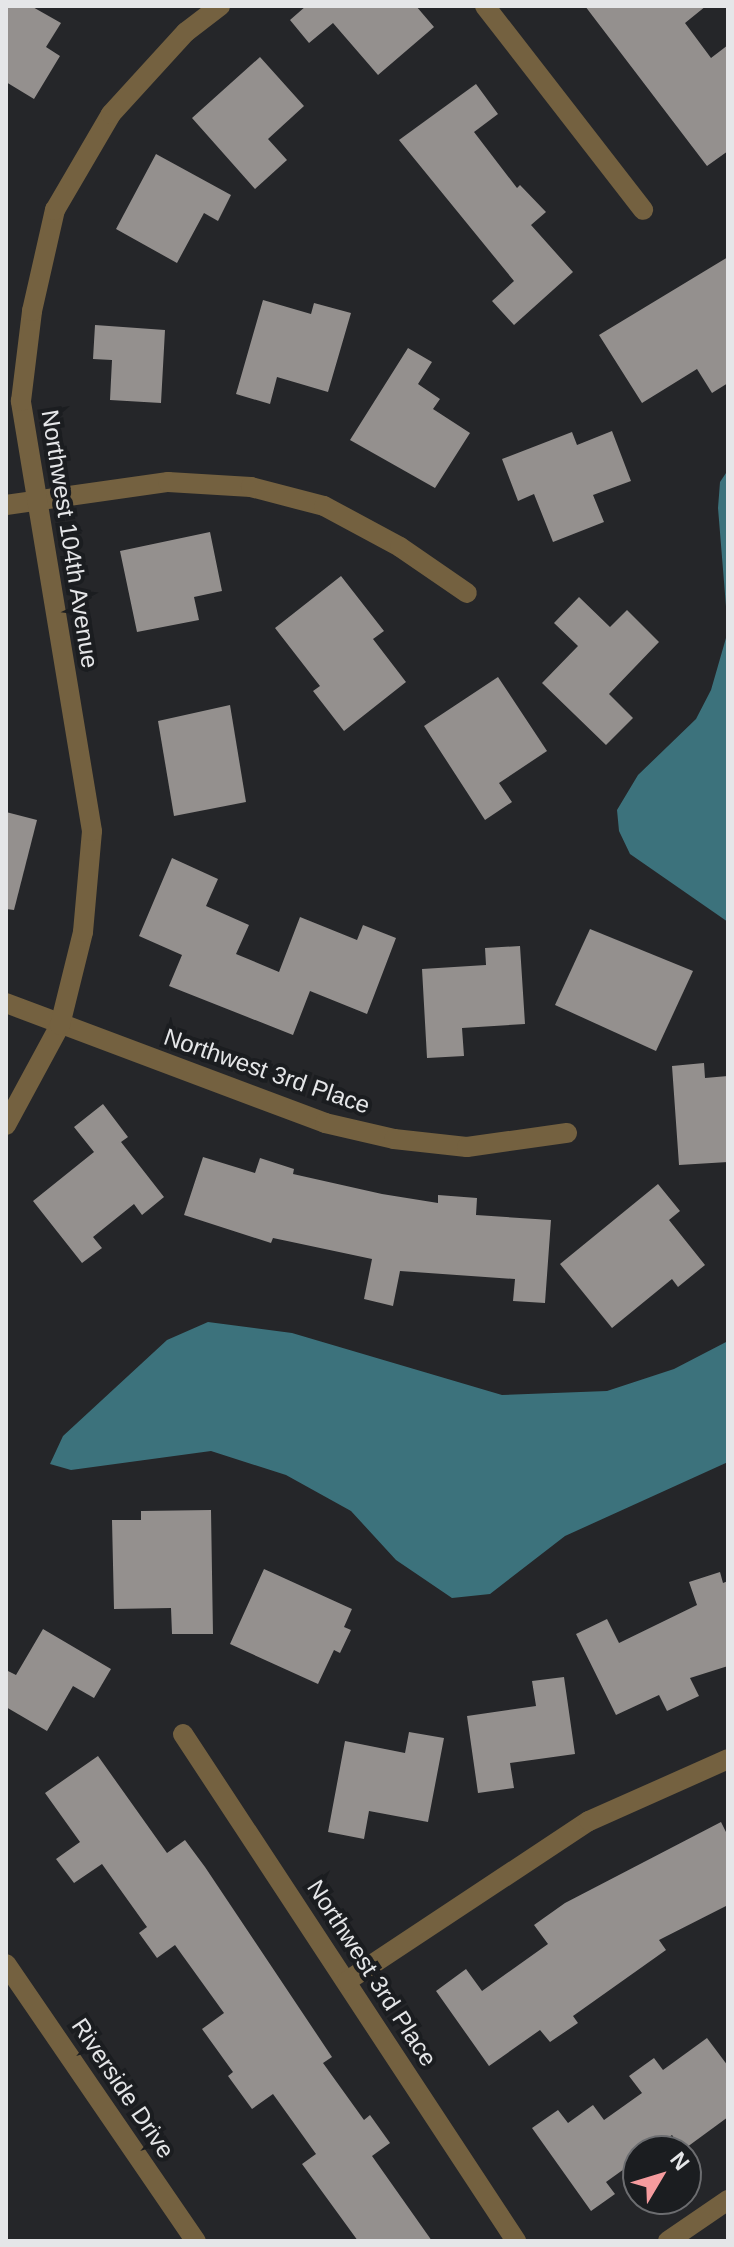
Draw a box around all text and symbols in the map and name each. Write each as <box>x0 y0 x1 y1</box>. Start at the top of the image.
street label: Northwest 104th Avenue <box>35 407 105 671</box>
street label: Northwest 3rd Place <box>160 1022 374 1120</box>
street label: Northwest 3rd Place <box>301 1875 443 2071</box>
street label: Riverside Drive <box>66 2013 180 2163</box>
north arrow <box>622 2135 702 2215</box>
text: N <box>665 2147 694 2175</box>

